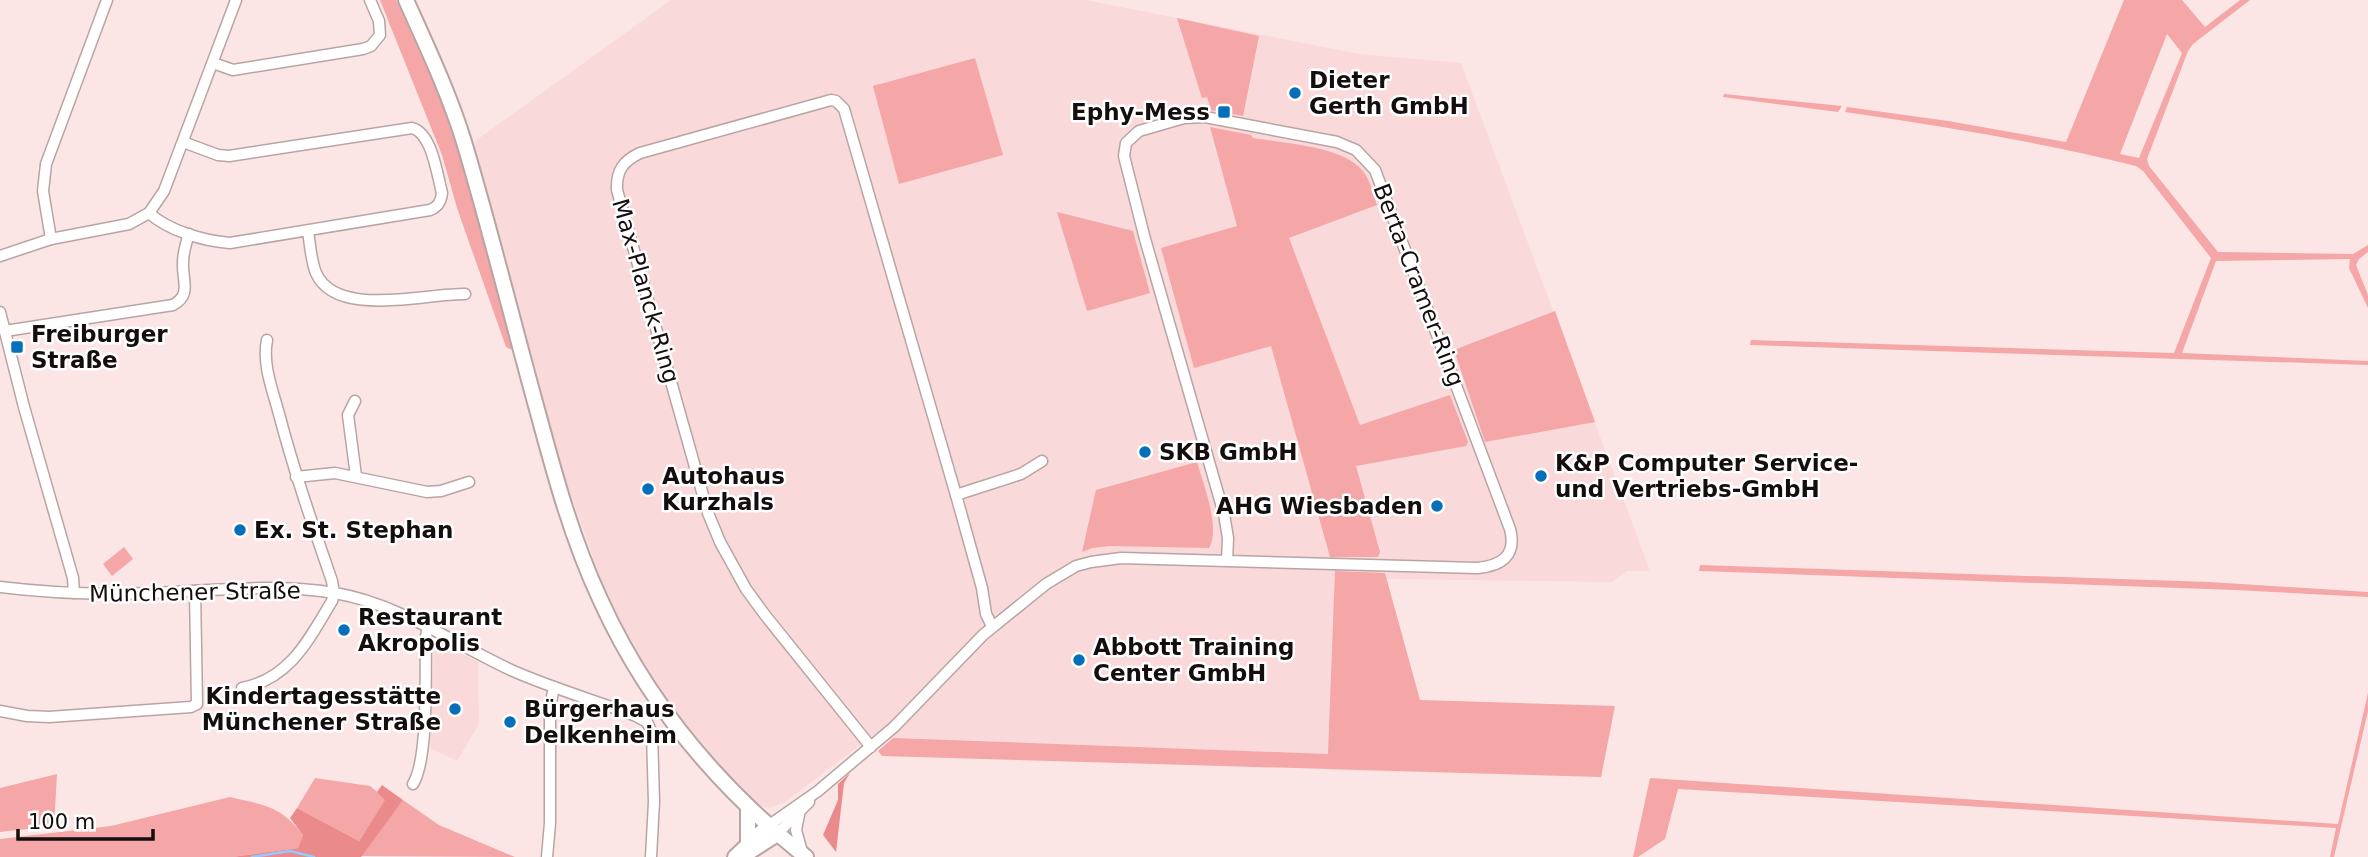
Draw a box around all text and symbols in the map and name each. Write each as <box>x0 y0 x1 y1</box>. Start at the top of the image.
place label: Dieter Gerth GmbH <box>1309 67 1469 119</box>
marker: Dieter Gerth GmbH <box>1287 85 1303 101</box>
place label: Ephy-Mess <box>1071 99 1210 125</box>
marker: Ephy-Mess <box>1216 104 1232 120</box>
street label: Berta-Cramer-Ring <box>1368 180 1470 390</box>
street label: Max-Planck-Ring <box>607 196 685 386</box>
place label: Freiburger Straße <box>31 321 168 373</box>
marker: Freiburger Straße <box>9 339 25 355</box>
place label: SKB GmbH <box>1159 439 1297 465</box>
marker: SKB GmbH <box>1137 444 1153 460</box>
place label: K&P Computer Service- und Vertriebs-GmbH <box>1555 450 1858 502</box>
place label: Autohaus Kurzhals <box>662 463 785 515</box>
marker: K&P Computer Service- und Vertriebs-GmbH <box>1533 468 1549 484</box>
marker: Autohaus Kurzhals <box>640 481 656 497</box>
place label: AHG Wiesbaden <box>1216 493 1423 519</box>
marker: AHG Wiesbaden <box>1429 498 1445 514</box>
place label: Ex. St. Stephan <box>254 517 454 543</box>
marker: Ex. St. Stephan <box>232 522 248 538</box>
street label: Münchener Straße <box>89 577 301 607</box>
place label: Restaurant Akropolis <box>358 604 502 656</box>
marker: Restaurant Akropolis <box>336 622 352 638</box>
place label: Abbott Training Center GmbH <box>1093 634 1295 686</box>
marker: Abbott Training Center GmbH <box>1071 652 1087 668</box>
place label: Kindertagesstätte Münchener Straße <box>202 683 441 735</box>
place label: Bürgerhaus Delkenheim <box>524 696 677 748</box>
marker: Kindertagesstätte Münchener Straße <box>447 701 463 717</box>
marker: Bürgerhaus Delkenheim <box>502 714 518 730</box>
scale bar <box>18 798 152 842</box>
text: 100 m <box>28 810 95 834</box>

